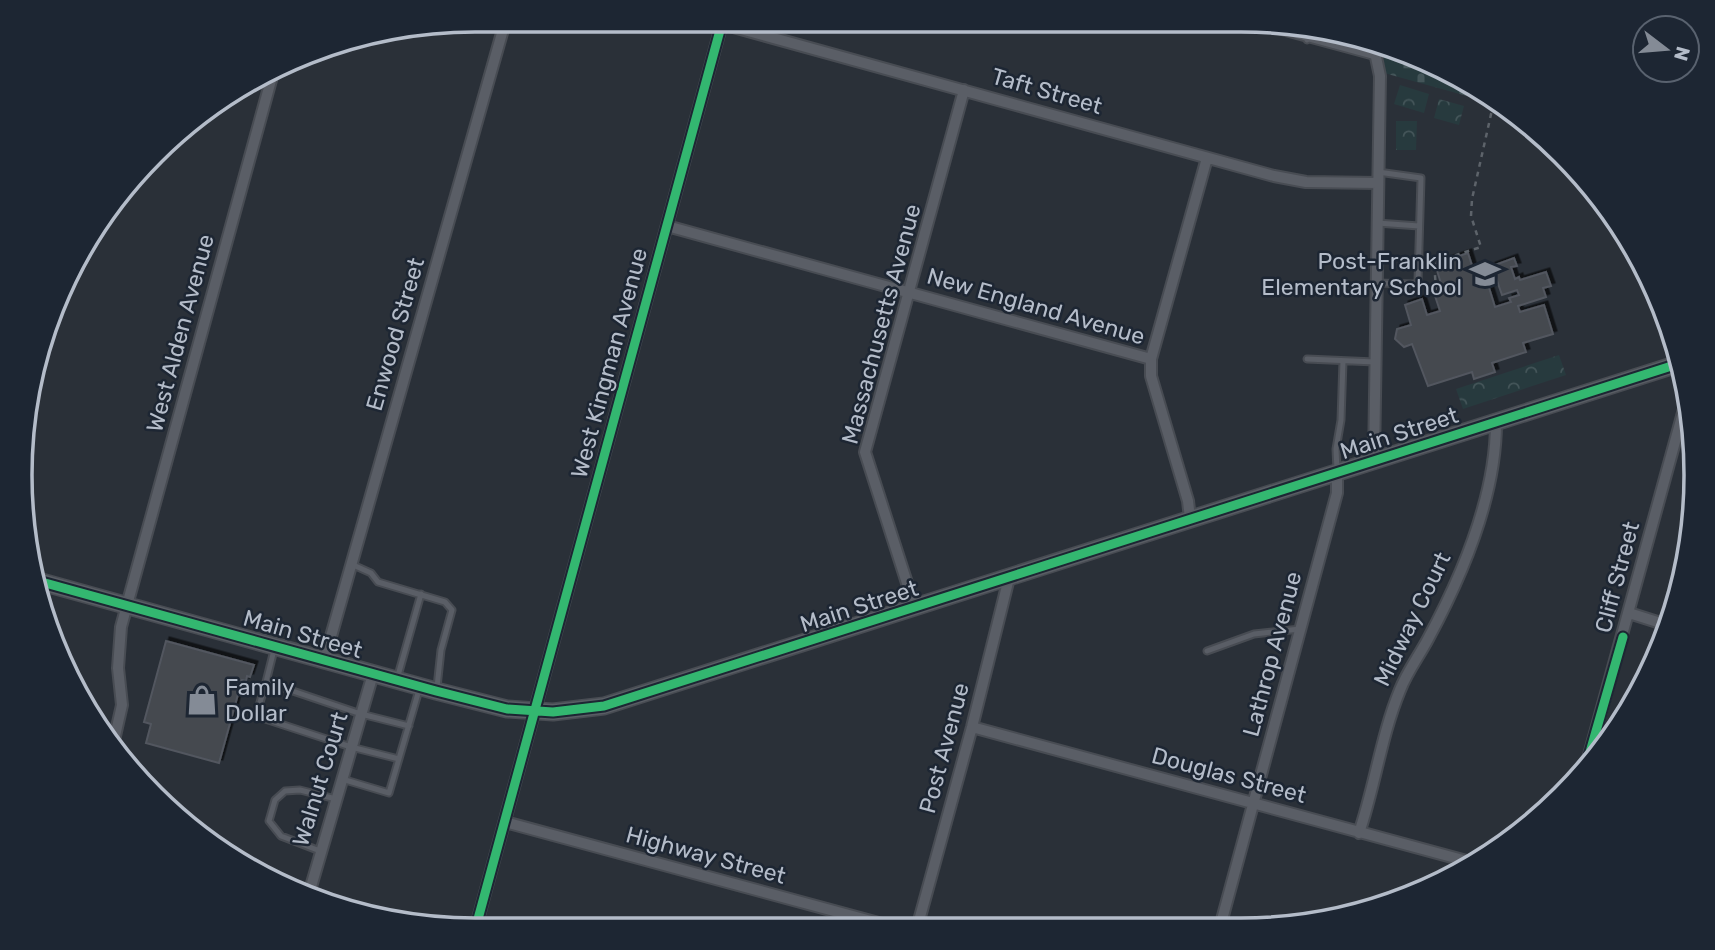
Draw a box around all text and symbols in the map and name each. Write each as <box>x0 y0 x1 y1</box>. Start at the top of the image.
north arrow <box>1631 14 1701 84</box>
text: N <box>1669 44 1695 63</box>
street label: Taft Street <box>988 62 1106 120</box>
street label: Massachusetts Avenue <box>835 201 927 447</box>
street label: West Alden Avenue <box>140 231 220 435</box>
street label: West Kingman Avenue <box>565 245 653 481</box>
place label: Post-Franklin Elementary School <box>1261 247 1462 301</box>
street label: Enwood Street <box>360 254 430 414</box>
school or university icon: Post-Franklin Elementary School <box>1468 257 1502 291</box>
street label: New England Avenue <box>924 262 1148 350</box>
street label: Main Street <box>1336 401 1462 465</box>
street label: Cliff Street <box>1589 518 1645 636</box>
street label: Midway Court <box>1367 547 1457 691</box>
street label: Lathrop Avenue <box>1237 568 1307 740</box>
street label: Main Street <box>796 574 922 638</box>
street label: Main Street <box>240 604 366 664</box>
place label: Family Dollar <box>225 673 295 727</box>
street label: Post Avenue <box>913 680 975 816</box>
shop icon: Family Dollar <box>185 683 219 717</box>
street label: Walnut Court <box>286 709 354 849</box>
street label: Douglas Street <box>1149 741 1309 809</box>
street label: Highway Street <box>623 820 789 890</box>

